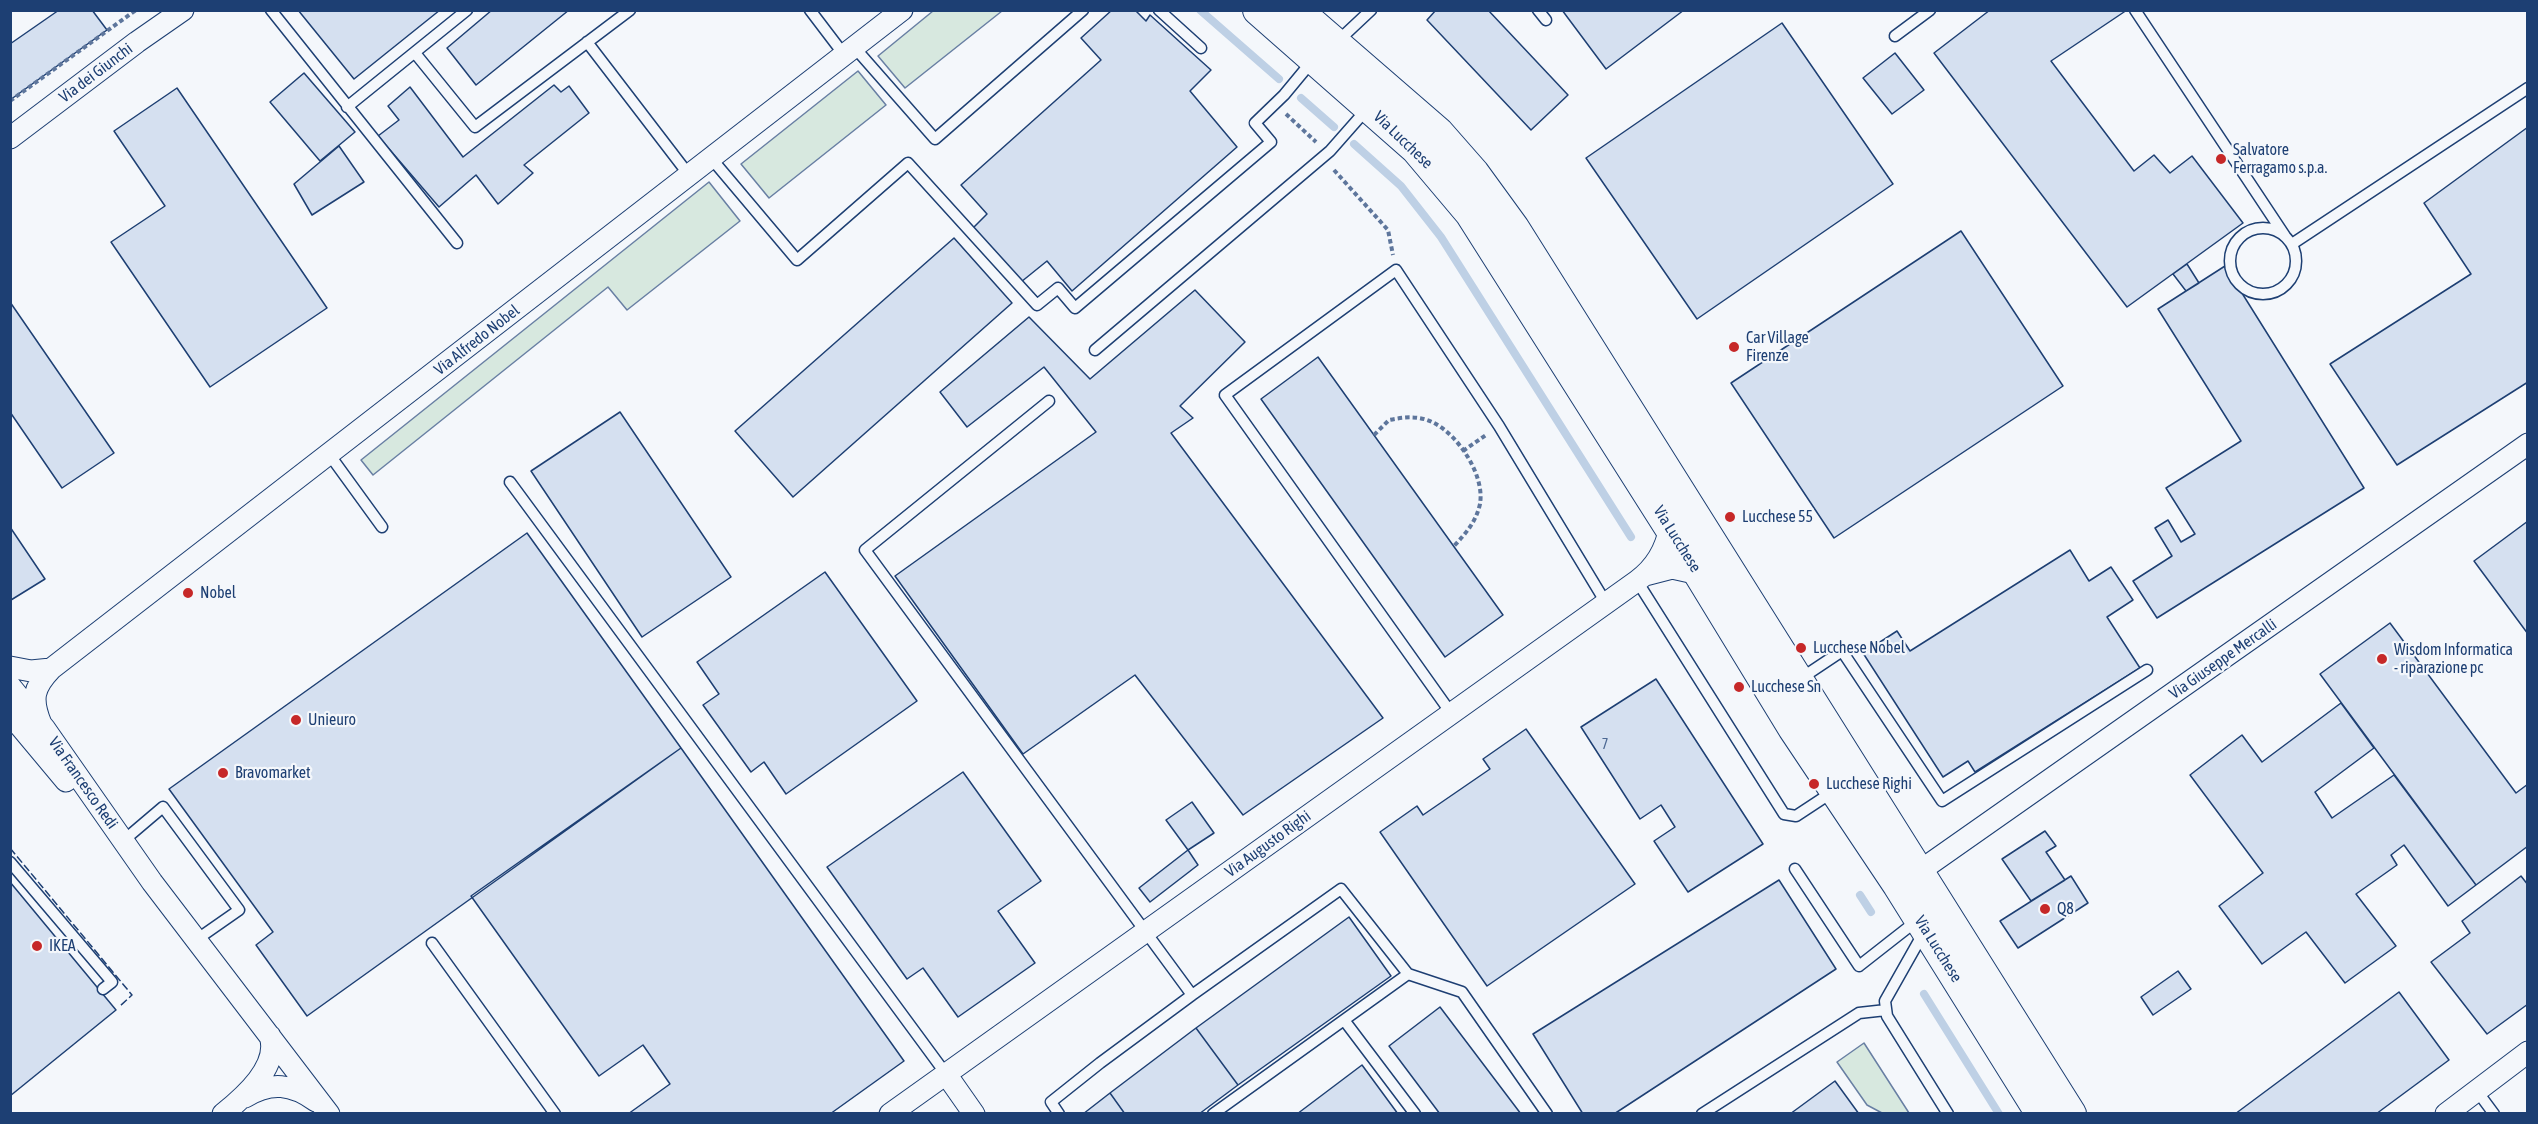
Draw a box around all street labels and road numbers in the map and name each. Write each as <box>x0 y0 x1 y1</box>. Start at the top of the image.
street label: Via dei Giunchi <box>56 39 136 107</box>
street label: Via Lucchese <box>1369 107 1437 173</box>
street label: Via Alfredo Nobel <box>431 301 523 379</box>
street label: Via Lucchese <box>1649 502 1705 576</box>
street label: Via Giuseppe Mercalli <box>2166 615 2280 703</box>
street label: Via Francesco Redi <box>44 733 122 833</box>
street label: Via Augusto Righi <box>1221 807 1315 881</box>
street label: Via Lucchese <box>1910 912 1966 986</box>

